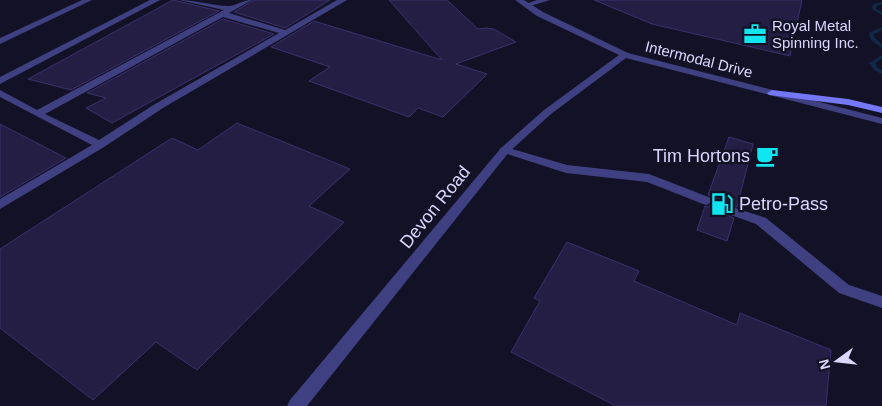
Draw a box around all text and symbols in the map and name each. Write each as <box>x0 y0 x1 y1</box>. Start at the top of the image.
place label: Royal Metal Spinning Inc. <box>772 17 859 51</box>
office icon: Royal Metal Spinning Inc. <box>742 21 768 47</box>
street label: Intermodal Drive <box>644 37 754 81</box>
cafe icon: Tim Hortons <box>754 143 780 169</box>
place label: Tim Hortons <box>653 146 750 166</box>
street label: Devon Road <box>396 162 474 252</box>
fuel station icon: Petro-Pass <box>709 191 735 217</box>
place label: Petro-Pass <box>739 194 828 214</box>
north arrow <box>812 336 862 386</box>
text: N <box>815 357 833 371</box>

